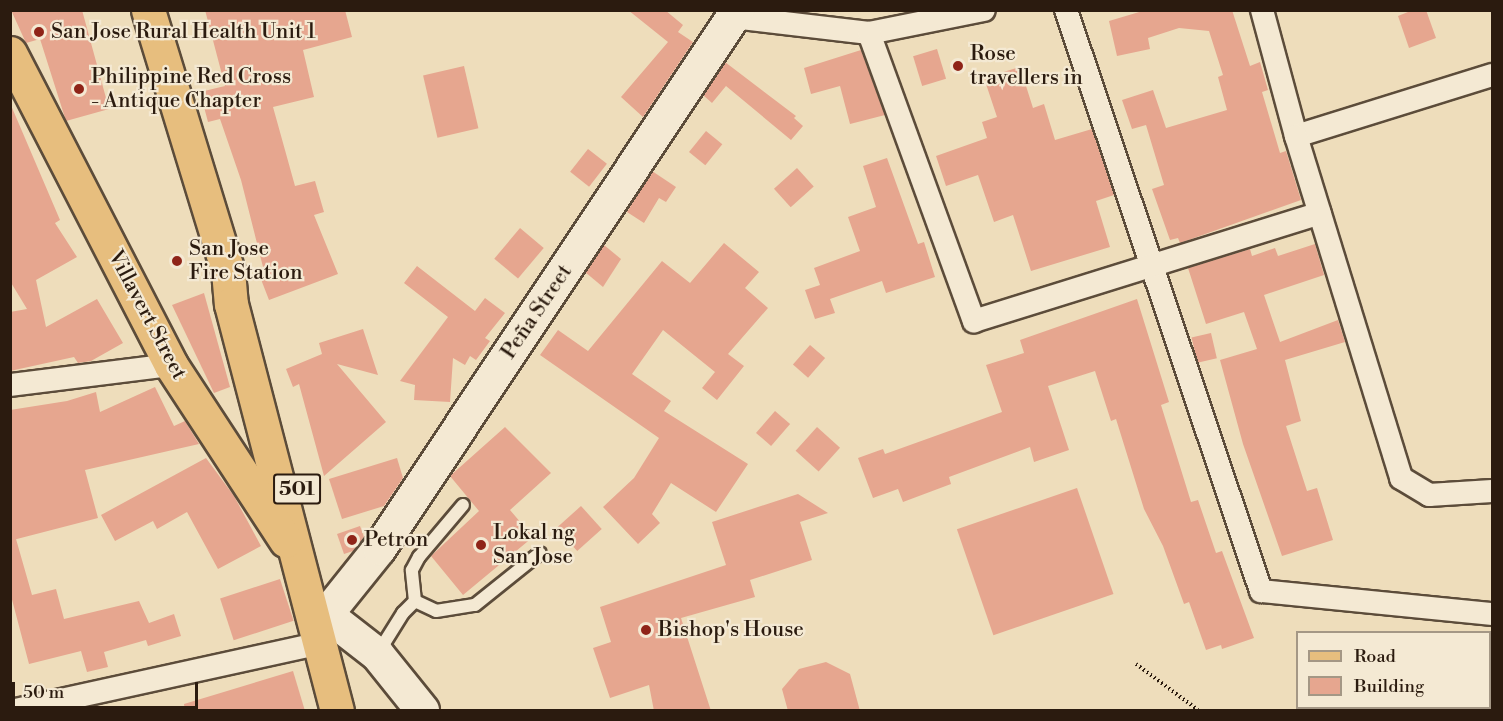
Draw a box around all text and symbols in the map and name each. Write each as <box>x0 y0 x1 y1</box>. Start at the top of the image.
place label: San Jose Rural Health Unit 1 <box>51 19 316 45</box>
marker: San Jose Rural Health Unit 1 <box>32 25 46 39</box>
place label: Rose travellers in <box>970 41 1083 91</box>
marker: Rose travellers in <box>951 59 965 73</box>
place label: Philippine Red Cross - Antique Chapter <box>91 64 291 114</box>
marker: Philippine Red Cross - Antique Chapter <box>72 82 86 96</box>
place label: San Jose Fire Station <box>189 236 302 286</box>
street label: Villavert Street <box>102 246 192 384</box>
marker: San Jose Fire Station <box>170 254 184 268</box>
street label: Peña Street <box>496 260 578 364</box>
road number: 501 <box>273 472 321 506</box>
place label: Lokal ng San Jose <box>493 520 575 570</box>
place label: Petron <box>364 527 428 553</box>
marker: Petron <box>345 533 359 547</box>
marker: Lokal ng San Jose <box>474 538 488 552</box>
place label: Bishop's House <box>658 617 804 643</box>
marker: Bishop's House <box>639 623 653 637</box>
legend <box>1296 631 1491 709</box>
text: Road <box>1354 645 1396 668</box>
scale bar <box>15 670 201 708</box>
text: Building <box>1354 675 1424 698</box>
text: 50 m <box>23 681 64 704</box>

